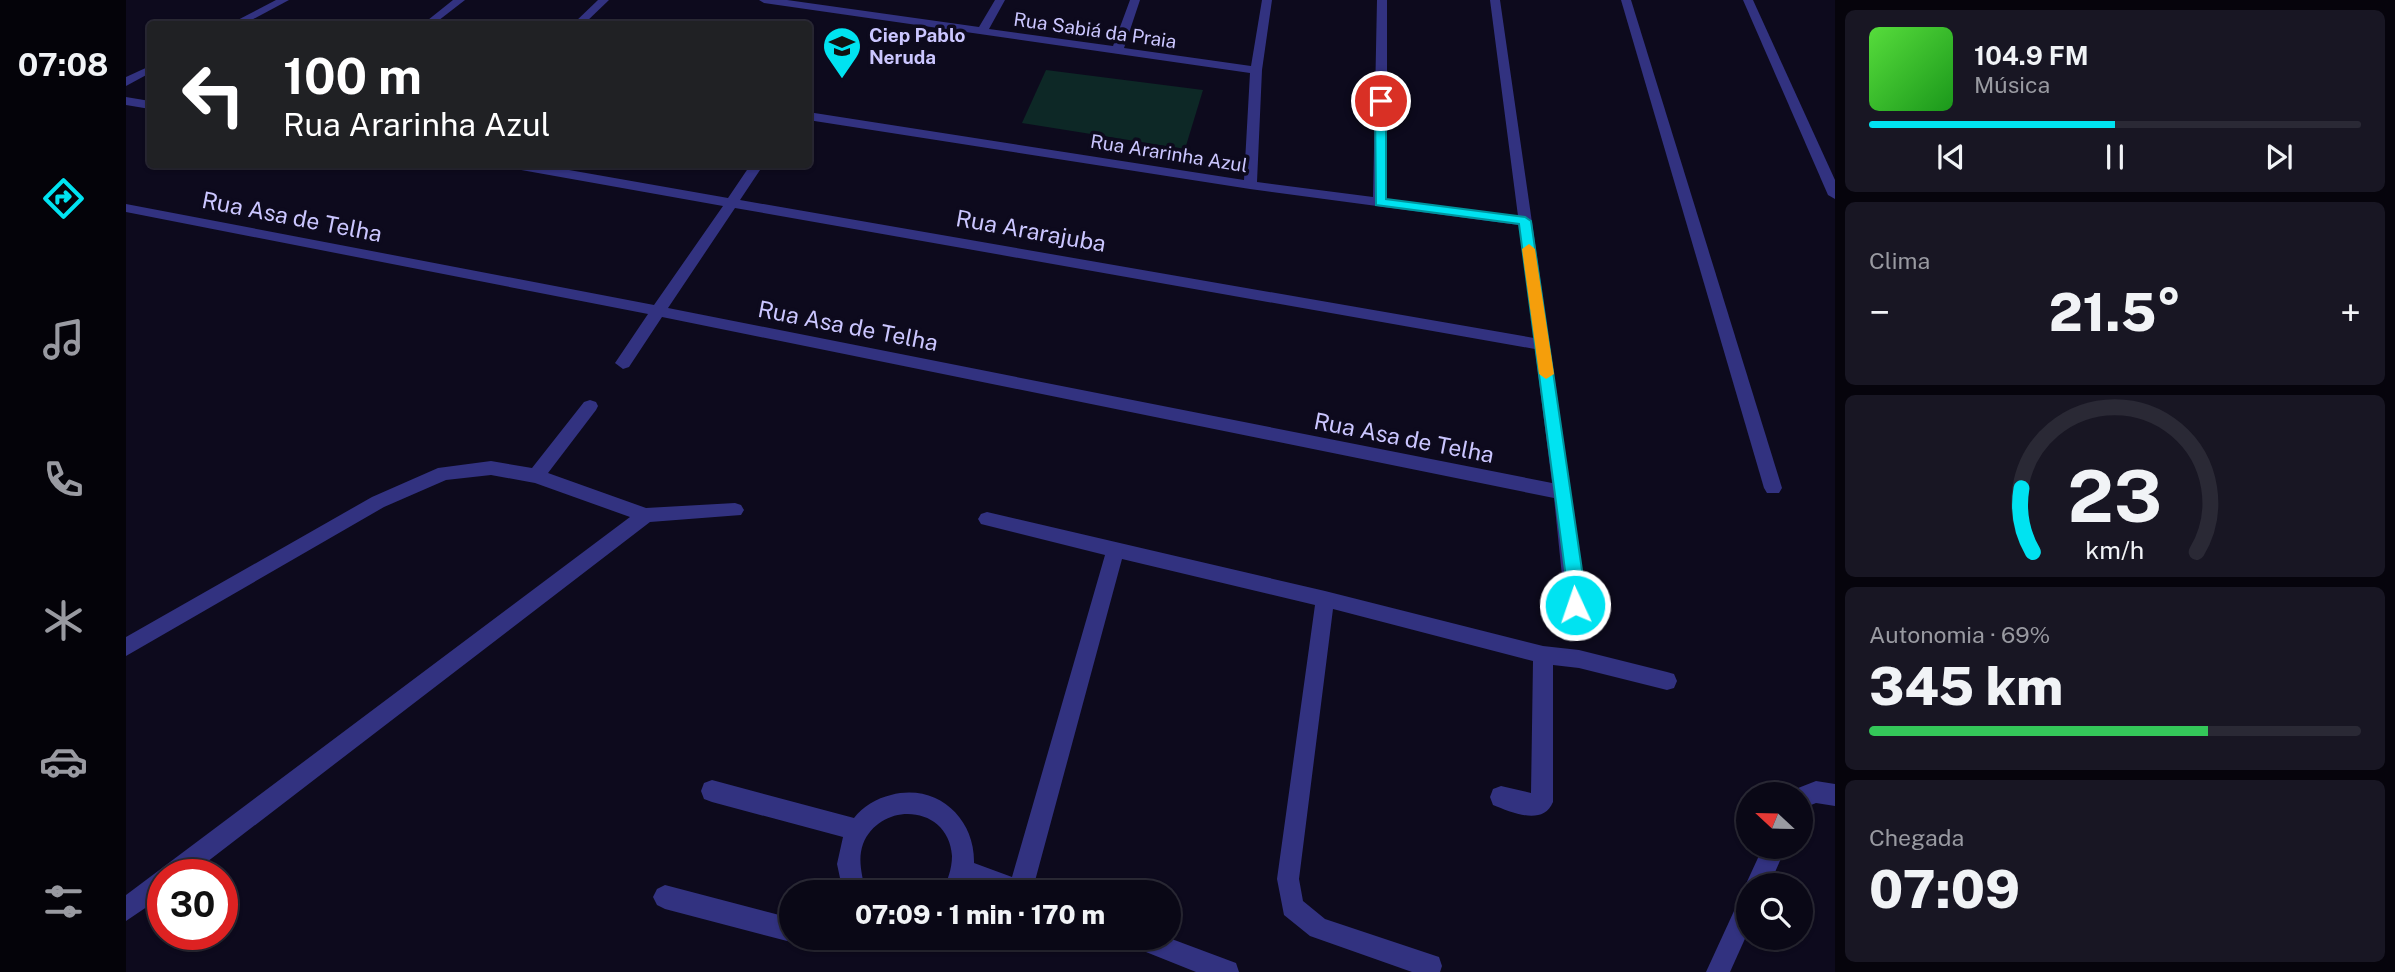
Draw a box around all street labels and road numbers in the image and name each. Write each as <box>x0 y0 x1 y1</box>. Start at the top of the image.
street label: Rua Sabiá da Praia <box>1012 8 1178 52</box>
street label: Rua Ararinha Azul <box>1089 130 1249 176</box>
street label: Rua Asa de Telha <box>200 186 384 247</box>
street label: Rua Ararajuba <box>954 204 1108 257</box>
street label: Rua Asa de Telha <box>756 295 940 356</box>
street label: Rua Asa de Telha <box>1312 407 1496 468</box>

